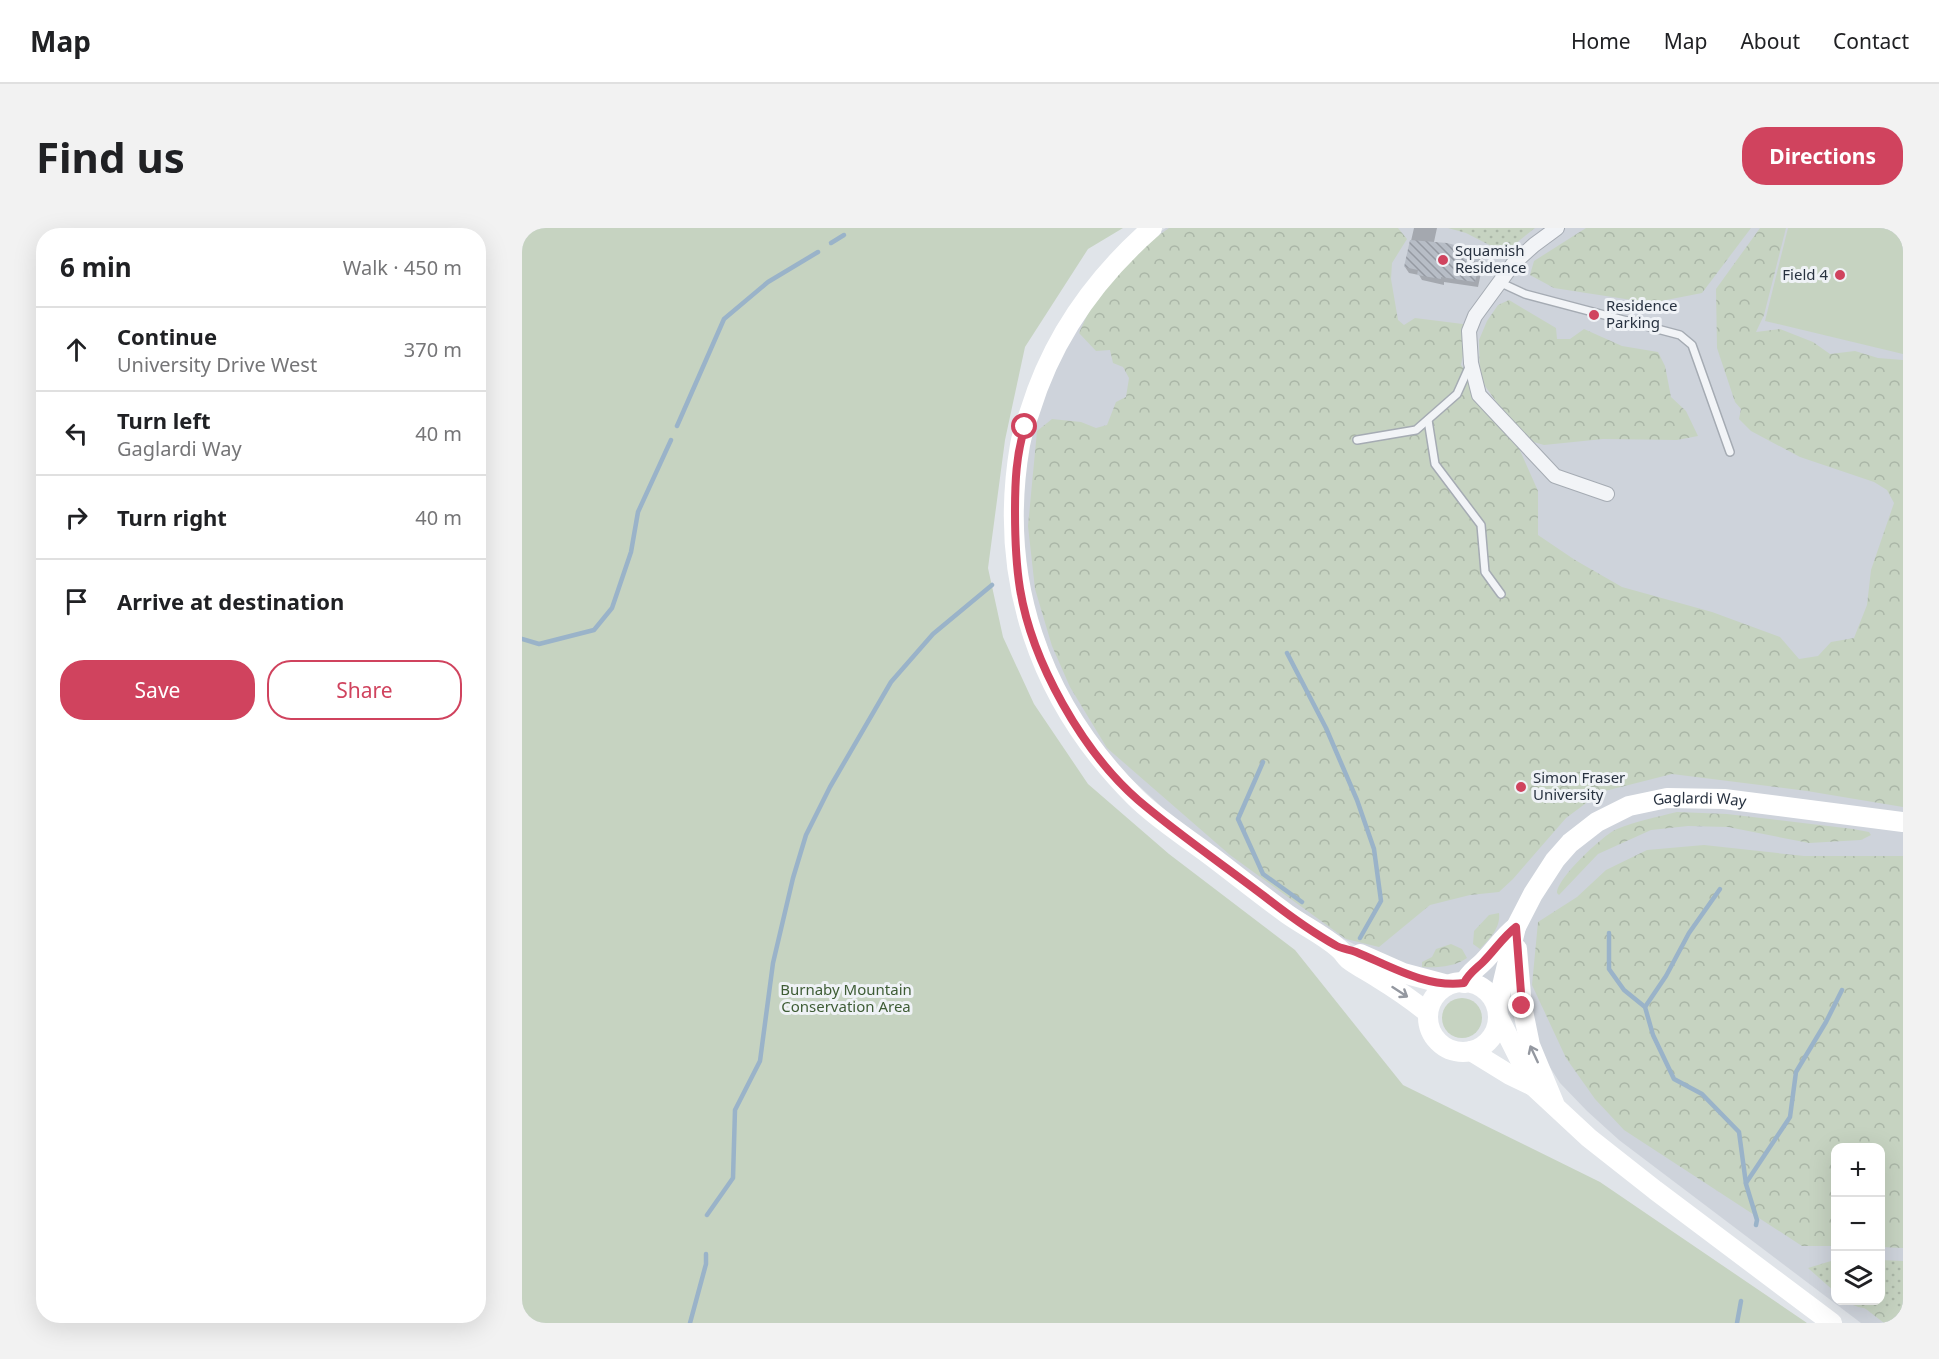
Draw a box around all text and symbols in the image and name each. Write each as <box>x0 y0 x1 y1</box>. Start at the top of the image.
text: Map <box>30 22 91 60</box>
text: Home <box>1571 27 1631 55</box>
text: Map <box>1664 27 1707 55</box>
text: About <box>1740 27 1800 55</box>
text: Contact <box>1833 27 1909 55</box>
button: Directions <box>1742 127 1903 185</box>
text: Find us <box>36 128 185 185</box>
place label: Squamish Residence <box>1455 240 1526 277</box>
text: 6 min <box>60 249 132 285</box>
marker: Squamish Residence <box>1436 253 1450 267</box>
text: Walk · 450 m <box>343 254 462 281</box>
place label: Field 4 <box>1782 264 1828 284</box>
marker: Field 4 <box>1833 268 1847 282</box>
place label: Residence Parking <box>1606 295 1677 332</box>
marker: Residence Parking <box>1587 308 1601 322</box>
text: Continue <box>117 321 217 351</box>
icon: ahead <box>60 333 93 366</box>
text: 370 m <box>404 336 462 363</box>
text: University Drive West <box>117 351 317 378</box>
text: Turn left <box>117 405 211 435</box>
route start <box>1011 413 1037 439</box>
icon: left <box>60 417 93 450</box>
text: 40 m <box>415 420 462 447</box>
text: Gaglardi Way <box>117 435 242 462</box>
icon: right <box>60 501 93 534</box>
text: Turn right <box>117 502 227 532</box>
text: 40 m <box>415 504 462 531</box>
icon: arrive <box>60 585 93 618</box>
text: Arrive at destination <box>117 586 344 616</box>
button: Save <box>60 660 255 720</box>
button: Share <box>267 660 462 720</box>
place label: Simon Fraser University <box>1533 767 1625 804</box>
marker: Simon Fraser University <box>1514 780 1528 794</box>
street label: Gaglardi Way <box>1651 787 1748 811</box>
park label: Burnaby Mountain Conservation Area <box>780 979 912 1016</box>
one-way arrow <box>1391 986 1408 998</box>
route end <box>1508 992 1534 1018</box>
one-way arrow <box>1527 1046 1539 1064</box>
map controls <box>1831 1143 1885 1305</box>
button: + <box>1831 1143 1885 1197</box>
button: − <box>1831 1197 1885 1251</box>
button: layers <box>1831 1251 1885 1305</box>

